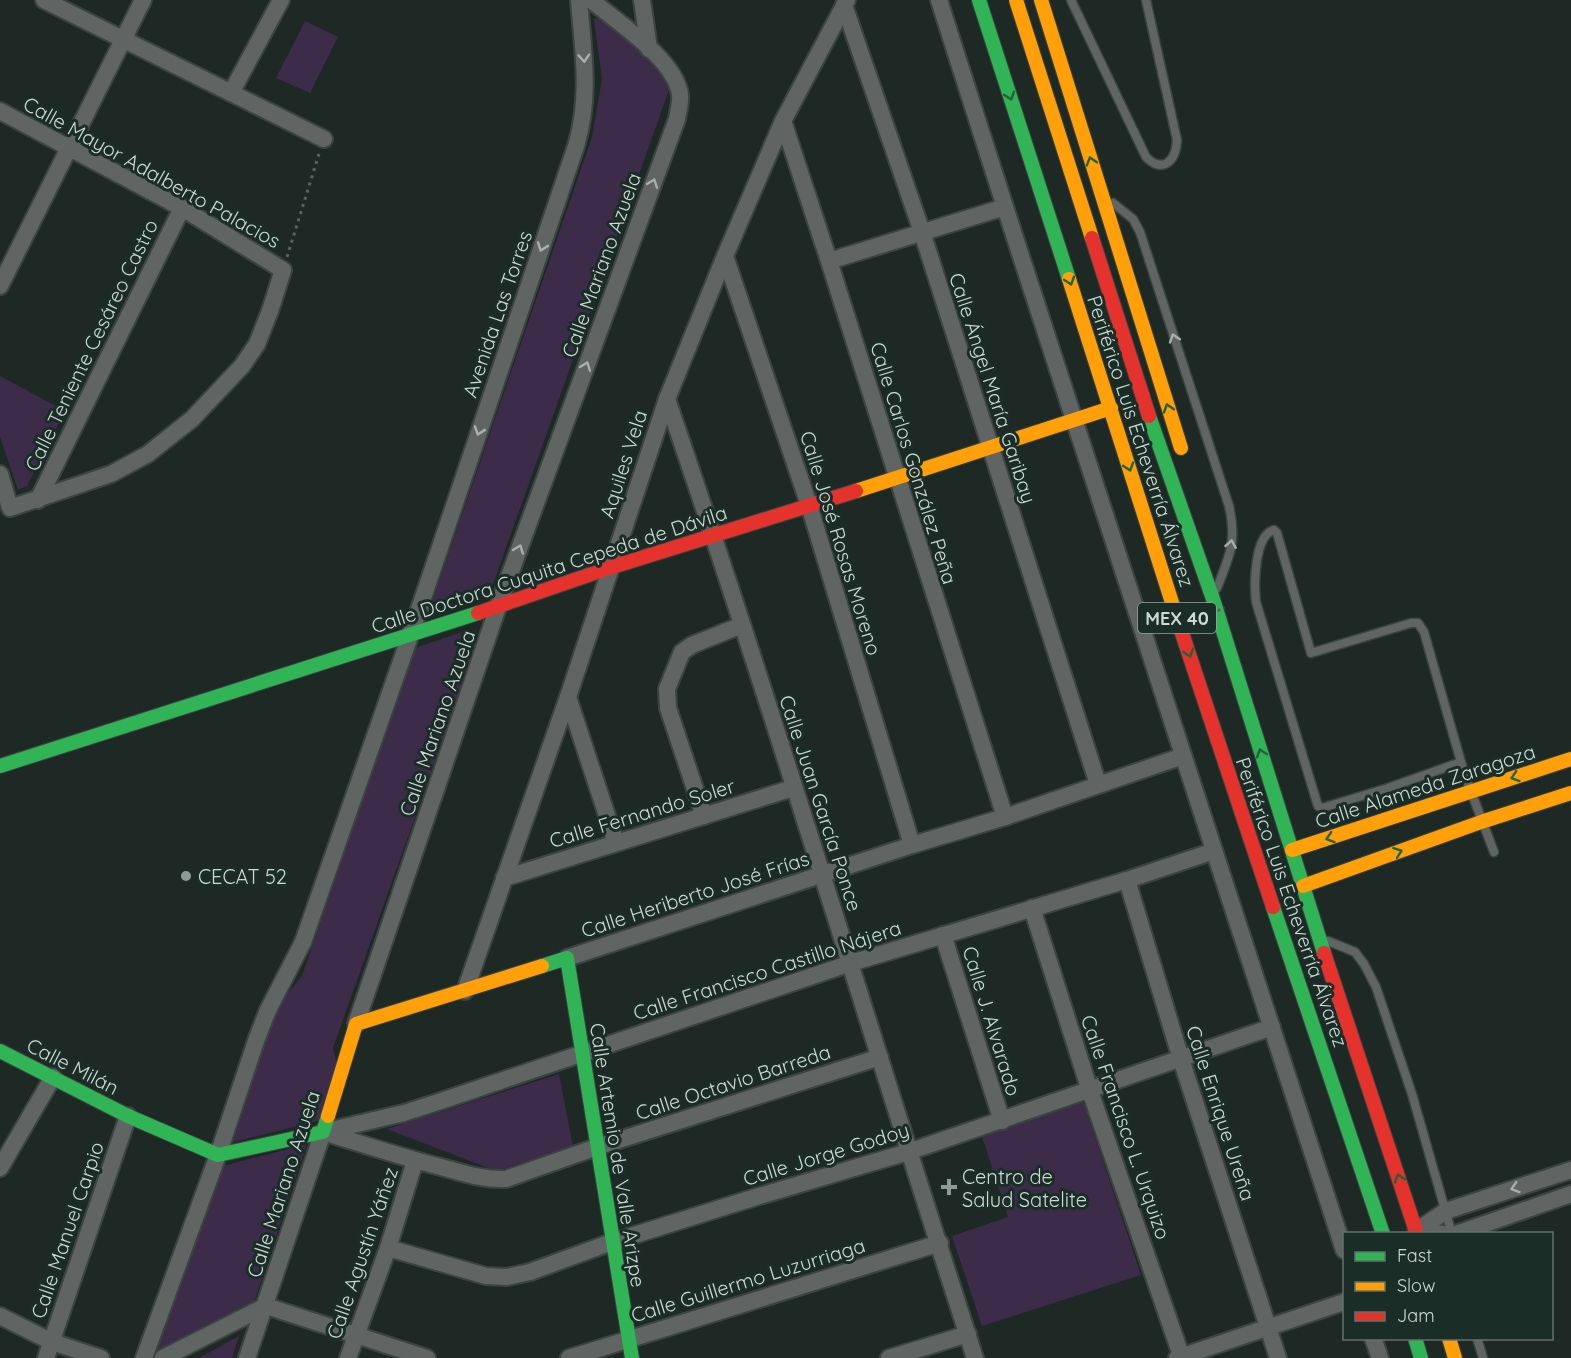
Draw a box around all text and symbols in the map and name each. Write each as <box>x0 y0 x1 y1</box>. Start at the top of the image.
one-way arrow <box>577 54 590 63</box>
one-way arrow <box>1003 90 1015 101</box>
street label: Calle Mayor Adalberto Palacios <box>19 91 285 253</box>
one-way arrow <box>1086 157 1098 167</box>
street label: Calle Mariano Azuela <box>556 169 646 361</box>
one-way arrow <box>646 178 659 189</box>
street label: Calle Teniente Cesáreo Castro <box>19 215 163 475</box>
street label: Avenida Las Torres <box>457 227 537 401</box>
one-way arrow <box>537 241 550 252</box>
street label: Calle Ángel María Garibay <box>944 270 1042 506</box>
one-way arrow <box>1063 275 1075 286</box>
street label: Periférico Luis Echeverría Álvarez <box>1082 292 1200 590</box>
one-way arrow <box>1169 333 1181 344</box>
street label: Calle Carlos González Peña <box>865 339 963 587</box>
one-way arrow <box>579 362 592 372</box>
one-way arrow <box>1163 403 1175 414</box>
street label: Aquiles Vela <box>594 407 652 521</box>
one-way arrow <box>474 425 487 436</box>
street label: Calle José Rosas Moreno <box>795 428 887 658</box>
one-way arrow <box>1122 461 1135 472</box>
street label: Calle Doctora Cuquita Cepeda de Dávila <box>368 500 730 638</box>
one-way arrow <box>1225 539 1237 549</box>
one-way arrow <box>512 545 525 555</box>
road number: MEX 40 <box>1138 603 1216 633</box>
street label: Calle Mariano Azuela <box>393 627 481 819</box>
one-way arrow <box>1181 647 1194 658</box>
street label: Calle Juan García Ponce <box>774 692 868 914</box>
street label: Calle Alameda Zaragoza <box>1312 739 1538 833</box>
one-way arrow <box>1256 748 1268 759</box>
street label: Periférico Luis Echeverría Álvarez <box>1231 754 1353 1050</box>
one-way arrow <box>1510 770 1521 782</box>
street label: Calle Fernando Soler <box>546 773 738 853</box>
one-way arrow <box>1325 830 1336 843</box>
street label: Calle Heriberto José Frías <box>578 845 812 943</box>
one-way arrow <box>1392 846 1403 859</box>
place label: CECAT 52 <box>198 864 287 889</box>
marker: CECAT 52 <box>179 869 193 883</box>
street label: Calle Francisco Castillo Nájera <box>630 915 904 1025</box>
street label: Calle J. Alvarado <box>957 943 1027 1099</box>
street label: Calle Francisco L. Urquizo <box>1076 1012 1176 1242</box>
street label: Calle Artemio de Valle Arizpe <box>585 1021 651 1289</box>
street label: Calle Enrique Ureña <box>1181 1022 1261 1204</box>
street label: Calle Milán <box>23 1032 123 1100</box>
street label: Calle Octavio Barreda <box>632 1039 834 1125</box>
street label: Calle Mariano Azuela <box>241 1088 325 1280</box>
street label: Calle Jorge Godoy <box>740 1117 912 1191</box>
street label: Calle Manuel Carpio <box>25 1138 109 1322</box>
street label: Calle Agustín Yáñez <box>321 1164 403 1342</box>
place label: Centro de Salud Satelite <box>962 1164 1087 1212</box>
one-way arrow <box>1394 1173 1406 1184</box>
marker: Centro de Salud Satelite <box>940 1178 958 1196</box>
one-way arrow <box>1510 1181 1521 1193</box>
street label: Calle Guillermo Luzurriaga <box>628 1232 868 1328</box>
legend <box>1343 1232 1553 1340</box>
text: Fast <box>1397 1244 1432 1267</box>
text: Slow <box>1397 1274 1435 1297</box>
text: Jam <box>1397 1304 1435 1327</box>

